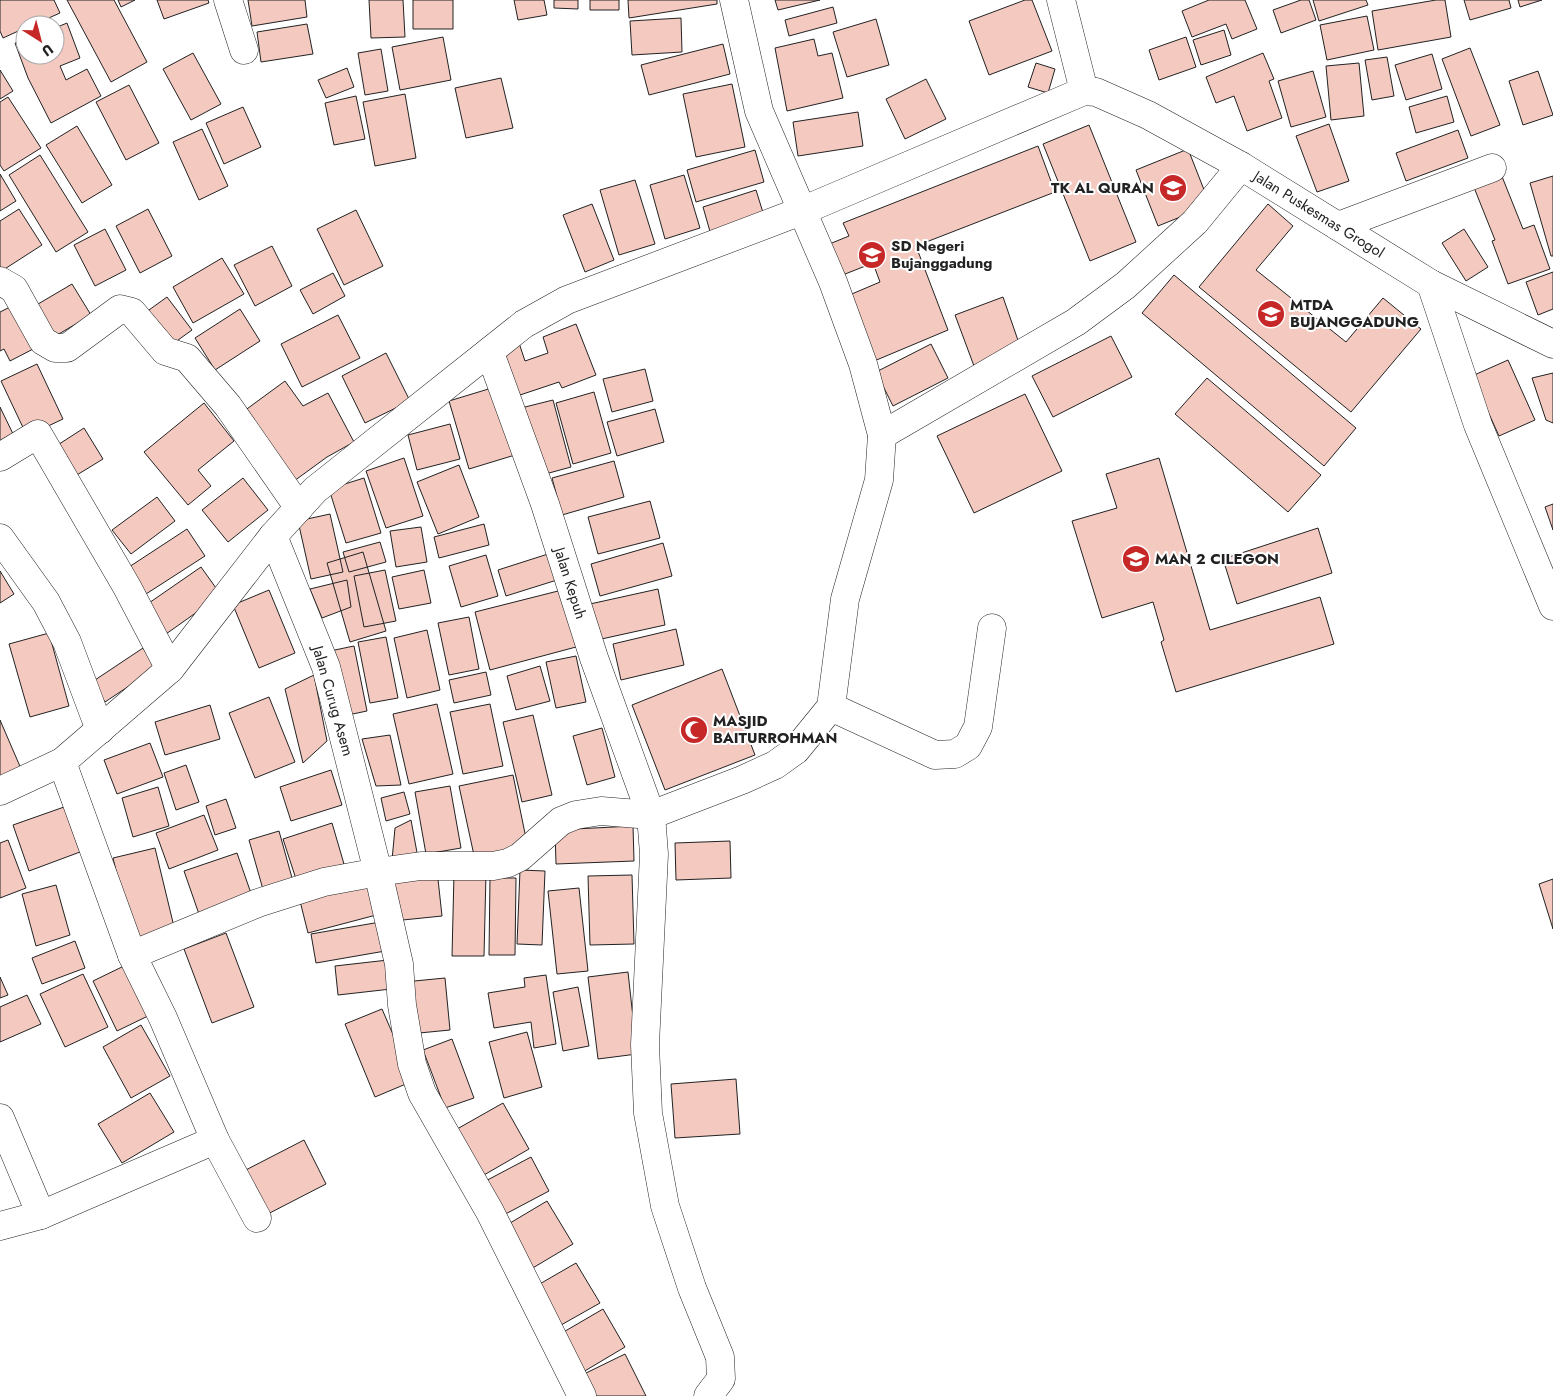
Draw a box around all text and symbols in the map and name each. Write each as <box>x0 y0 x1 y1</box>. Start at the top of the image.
north arrow <box>15 15 65 65</box>
text: U <box>38 40 57 61</box>
street label: Jalan Puskesmas Grogol <box>1247 164 1389 263</box>
school or university icon: TK AL QURAN <box>1158 173 1188 203</box>
place label: TK AL QURAN <box>1051 177 1154 199</box>
place label: SD Negeri Bujanggadung <box>891 235 992 274</box>
school or university icon: SD Negeri Bujanggadung <box>857 240 887 270</box>
place label: MTDA BUJANGGADUNG <box>1290 294 1419 333</box>
school or university icon: MTDA BUJANGGADUNG <box>1256 299 1286 329</box>
street label: Jalan Kepuh <box>548 543 592 622</box>
school or university icon: MAN 2 CILEGON <box>1121 544 1151 574</box>
place label: MAN 2 CILEGON <box>1155 548 1279 570</box>
street label: Jalan Curug Asem <box>306 642 359 759</box>
place label: MASJID BAITURROHMAN <box>713 710 837 749</box>
mosque icon: MASJID BAITURROHMAN <box>679 715 709 745</box>

